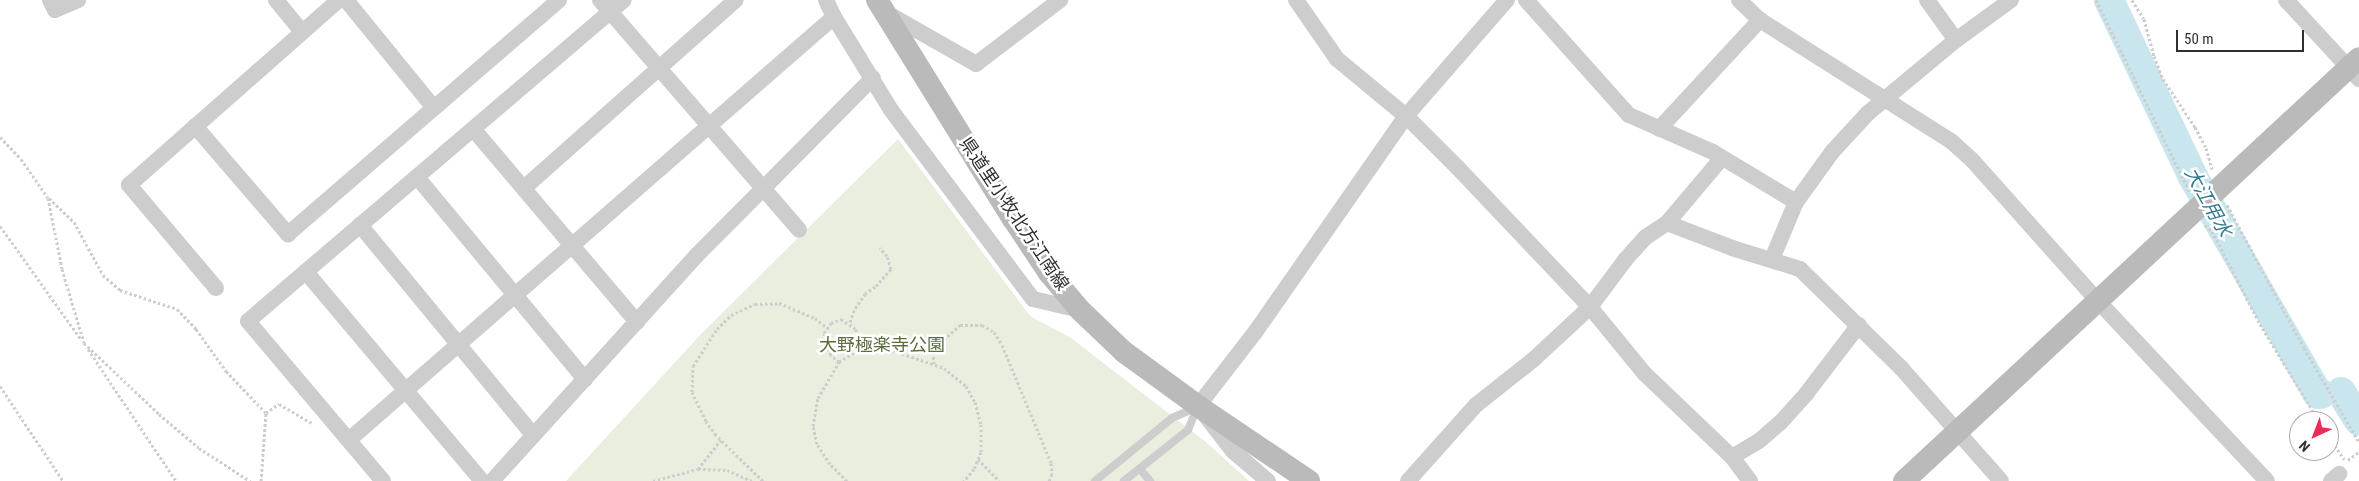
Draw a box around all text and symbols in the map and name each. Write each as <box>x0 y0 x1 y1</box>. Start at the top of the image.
scale bar <box>2179 20 2306 52</box>
text: 50 m <box>2184 30 2214 48</box>
street label: 県道里小牧北方江南線 <box>955 133 1073 295</box>
water label: 大江用水 <box>2180 163 2236 241</box>
park label: 大野極楽寺公園 <box>819 334 945 356</box>
north arrow <box>2289 411 2339 461</box>
text: N <box>2296 437 2313 455</box>

